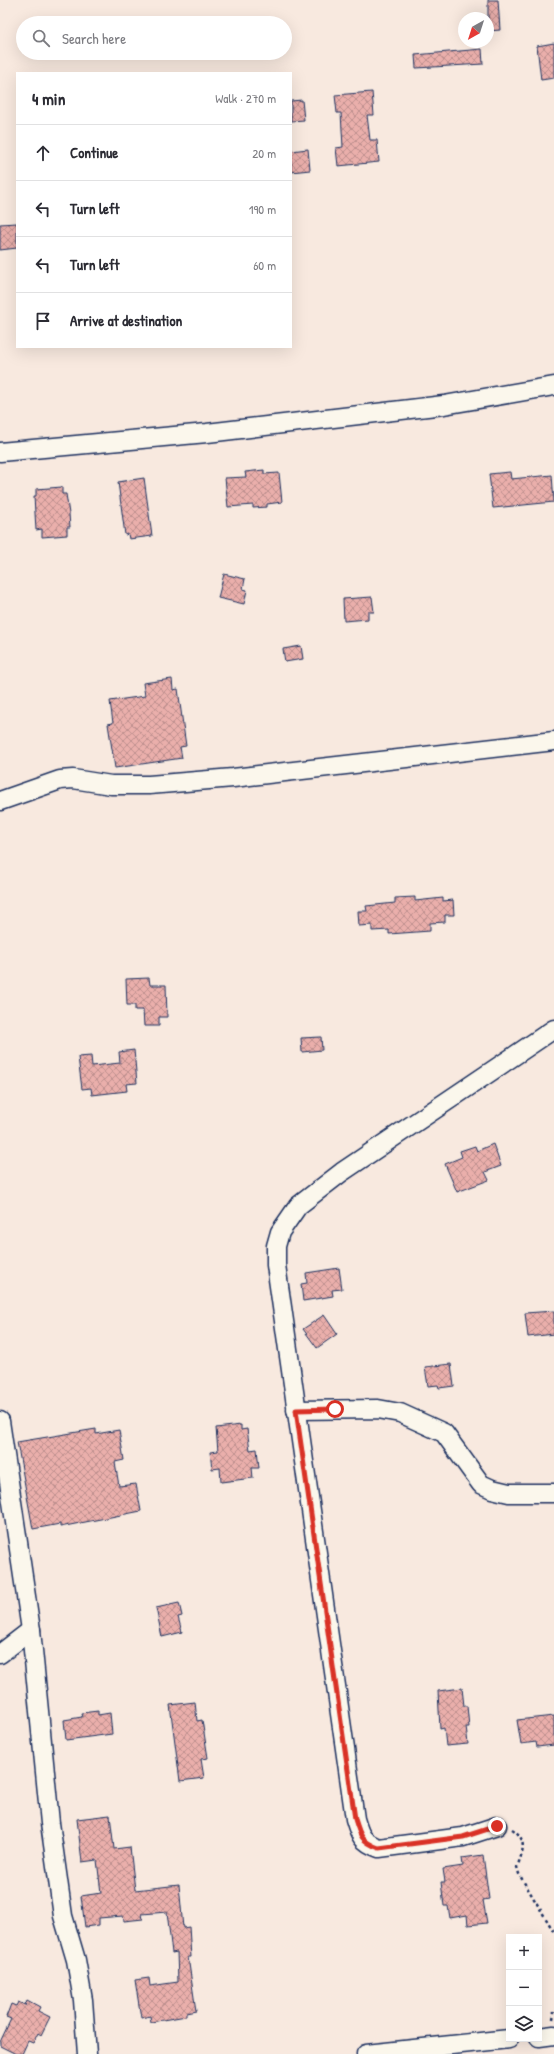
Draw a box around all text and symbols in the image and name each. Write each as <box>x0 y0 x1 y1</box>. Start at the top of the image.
north arrow <box>458 12 494 48</box>
search box <box>16 16 292 60</box>
icon: search <box>30 27 52 49</box>
text: Search here <box>62 28 126 49</box>
text: 4 min <box>32 87 65 110</box>
text: Walk · 270 m <box>215 89 276 107</box>
icon: ahead <box>32 142 54 164</box>
text: Continue <box>70 142 118 163</box>
text: 20 m <box>252 144 276 162</box>
icon: left <box>32 198 54 220</box>
text: Turn left <box>70 198 120 219</box>
text: 190 m <box>249 200 276 218</box>
icon: left <box>32 254 54 276</box>
text: Turn left <box>70 254 120 275</box>
text: 60 m <box>253 256 276 274</box>
icon: arrive <box>32 310 54 332</box>
text: Arrive at destination <box>70 310 182 331</box>
route start <box>326 1400 344 1418</box>
route end <box>488 1817 506 1835</box>
map controls <box>506 1934 542 2042</box>
button: + <box>506 1934 542 1970</box>
button: − <box>506 1970 542 2006</box>
button: layers <box>506 2006 542 2042</box>

